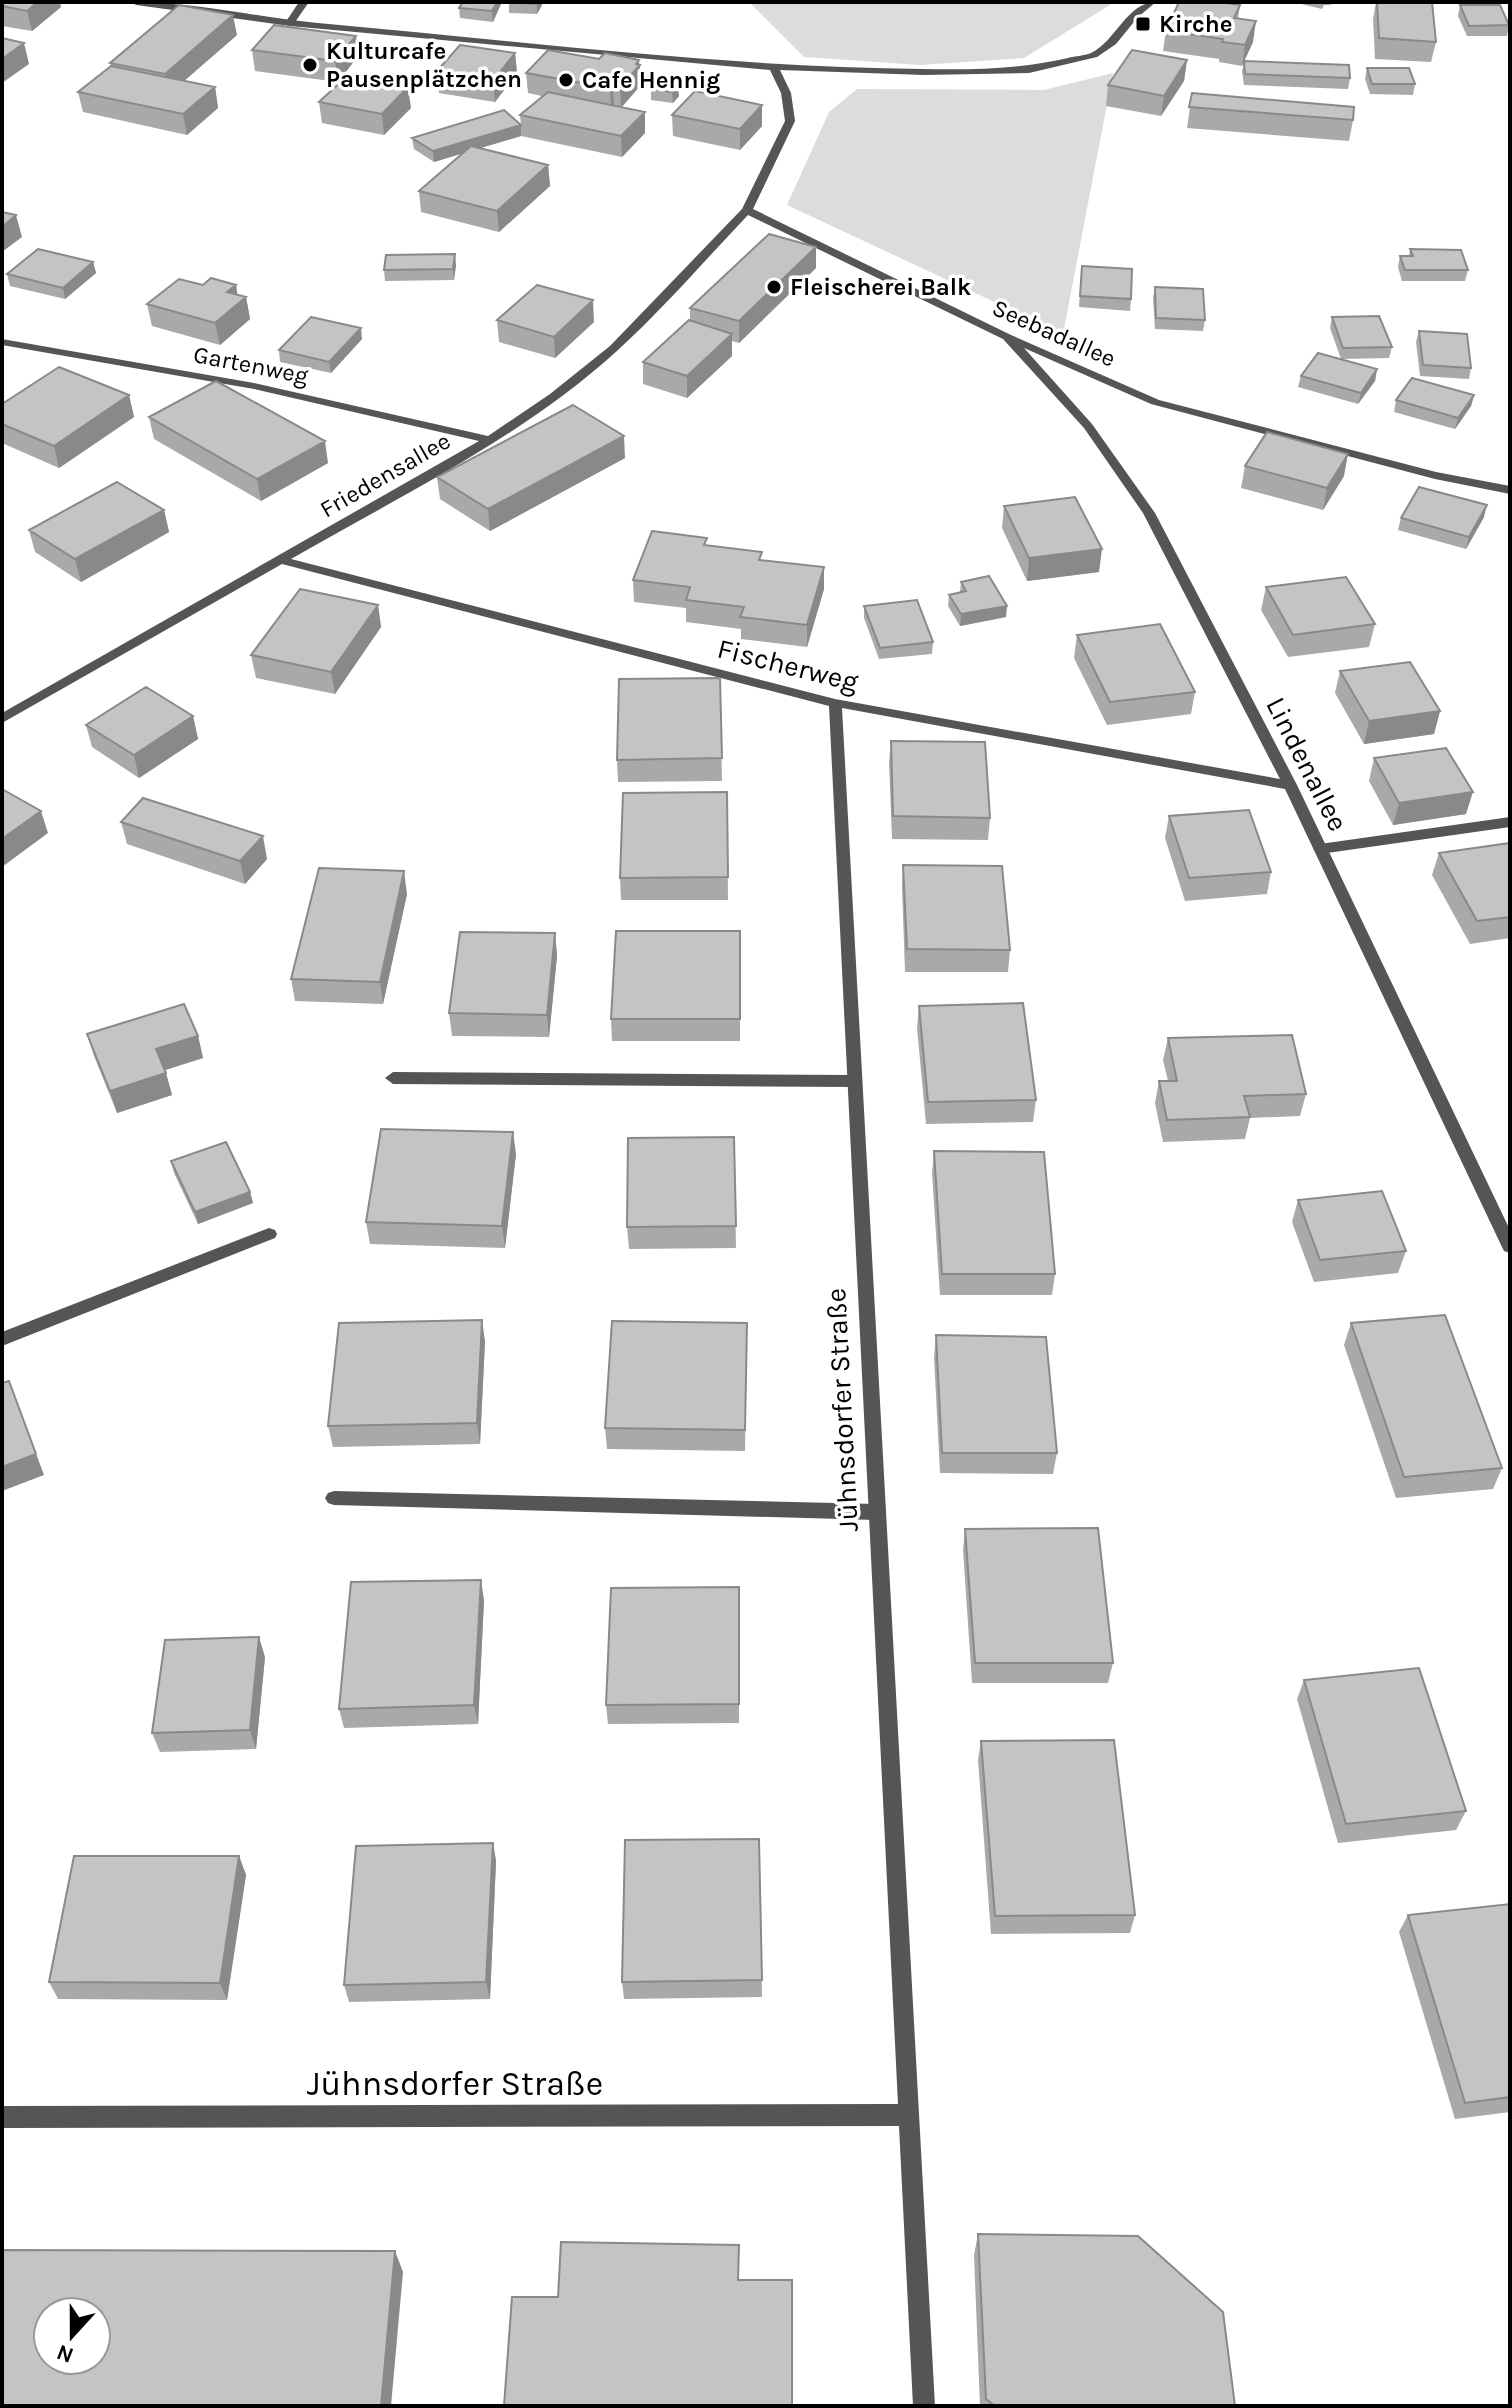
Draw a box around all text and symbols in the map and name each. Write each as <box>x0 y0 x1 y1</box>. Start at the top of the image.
place label: Kirche <box>1159 10 1232 38</box>
marker: Kirche <box>1134 15 1152 33</box>
place label: Kulturcafe Pausenplätzchen <box>326 37 522 93</box>
marker: Kulturcafe Pausenplätzchen <box>301 56 319 74</box>
place label: Cafe Hennig <box>582 66 720 94</box>
marker: Cafe Hennig <box>557 71 575 89</box>
place label: Fleischerei Balk <box>790 273 971 301</box>
marker: Fleischerei Balk <box>765 278 783 296</box>
street label: Seebadallee <box>988 293 1120 373</box>
street label: Gartenweg <box>191 340 311 390</box>
street label: Friedensallee <box>315 426 455 524</box>
street label: Fischerweg <box>714 632 862 698</box>
street label: Lindenallee <box>1259 691 1355 837</box>
street label: Jühnsdorfer Straße <box>819 1287 865 1533</box>
street label: Jühnsdorfer Straße <box>307 2064 603 2104</box>
north arrow <box>32 2296 112 2376</box>
text: N <box>53 2339 77 2369</box>

